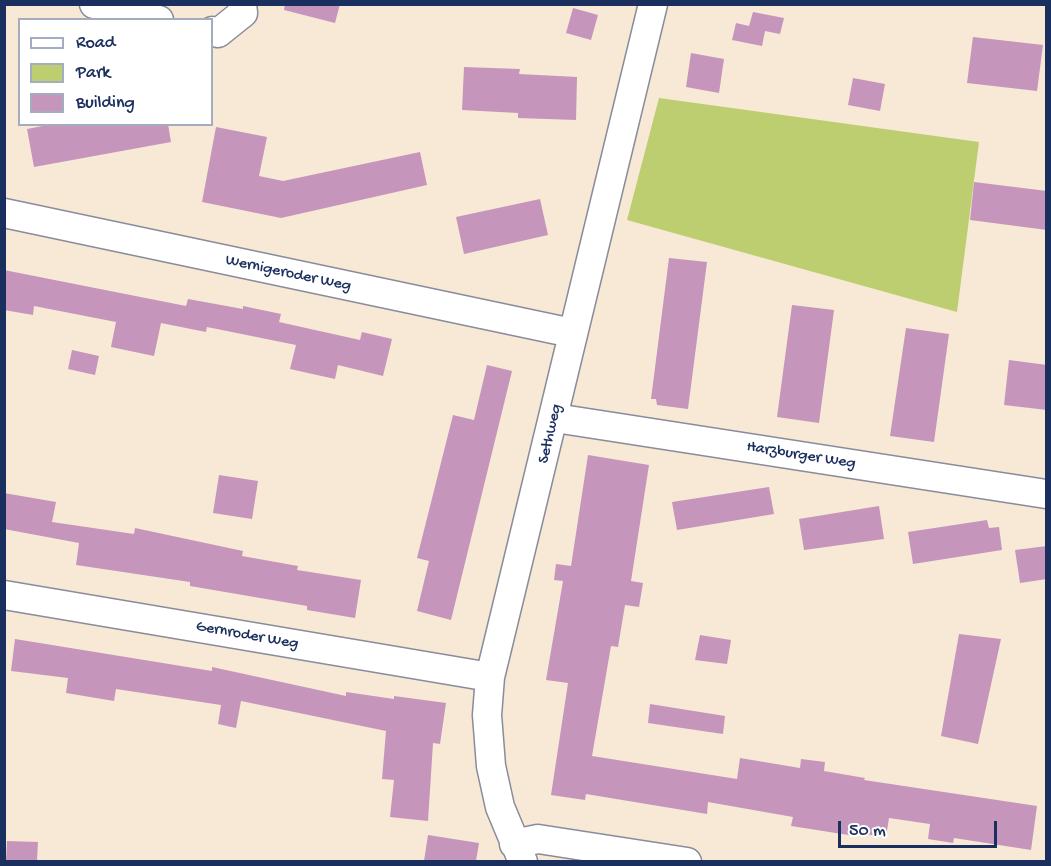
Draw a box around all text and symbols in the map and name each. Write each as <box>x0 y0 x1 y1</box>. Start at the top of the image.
legend <box>18 18 213 126</box>
text: Road <box>76 33 115 54</box>
text: Park <box>76 63 110 84</box>
text: Building <box>76 93 135 114</box>
street label: Wernigeroder Weg <box>223 251 353 297</box>
street label: Sethweg <box>535 402 567 466</box>
street label: Harzburger Weg <box>745 438 857 474</box>
street label: Gernroder Weg <box>194 618 300 654</box>
scale bar <box>841 809 1000 847</box>
text: 50 m <box>849 821 886 842</box>

